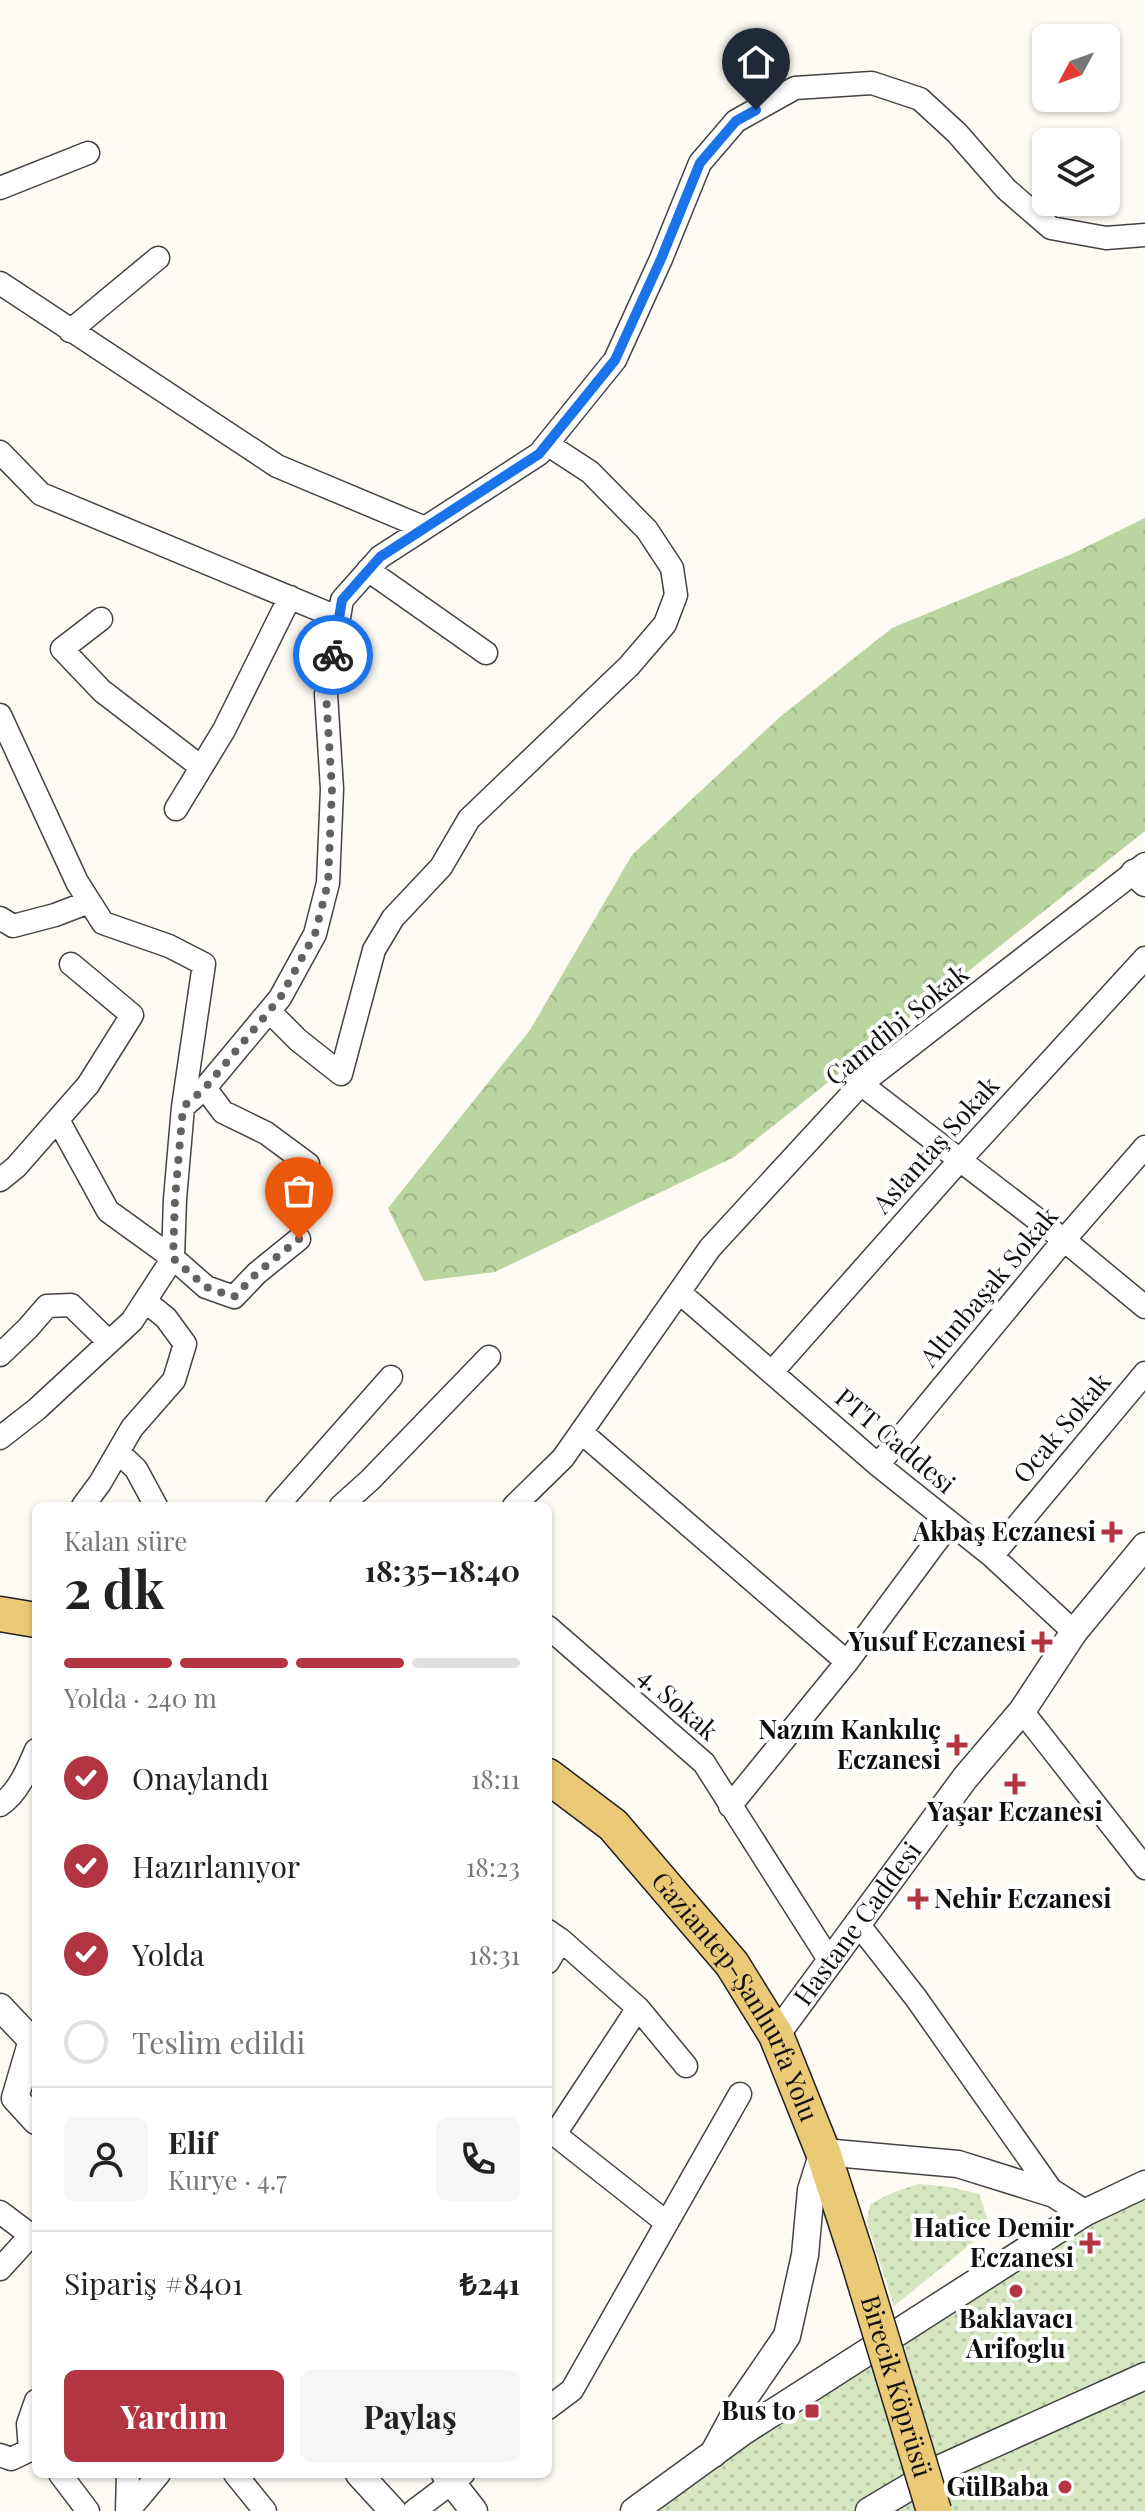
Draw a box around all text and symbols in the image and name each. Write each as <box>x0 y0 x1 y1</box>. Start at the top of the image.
north arrow <box>1032 24 1120 112</box>
map controls <box>1032 24 1120 216</box>
pin <box>722 28 790 110</box>
icon: home <box>734 40 778 84</box>
button: layers <box>1032 128 1120 216</box>
courier <box>293 615 373 695</box>
icon: bike <box>311 633 355 677</box>
street label: Çamdibi Sokak <box>817 955 975 1092</box>
street label: Aslantaş Sokak <box>863 1067 1006 1221</box>
pin <box>265 1157 333 1239</box>
icon: bag <box>277 1169 321 1213</box>
street label: Altınbaşak Sokak <box>910 1198 1065 1374</box>
street label: Ocak Sokak <box>1004 1364 1118 1490</box>
street label: PTT Caddesi <box>828 1379 964 1501</box>
place label: Akbaş Eczanesi <box>912 1513 1096 1548</box>
text: Kalan süre <box>64 1523 187 1558</box>
marker: Akbaş Eczanesi <box>1103 1523 1121 1541</box>
text: 18:35–18:40 <box>365 1550 520 1590</box>
text: 2 dk <box>64 1553 164 1622</box>
place label: Yusuf Eczanesi <box>847 1623 1026 1658</box>
marker: Yusuf Eczanesi <box>1033 1633 1051 1651</box>
street label: 4. Sokak <box>632 1658 727 1748</box>
text: Yolda · 240 m <box>64 1680 217 1715</box>
place label: Nazım Kankılıç Eczanesi <box>759 1711 941 1776</box>
marker: Nazım Kankılıç Eczanesi <box>948 1736 966 1754</box>
icon: check <box>64 1756 108 1800</box>
text: Onaylandı <box>132 1758 269 1798</box>
text: 18:11 <box>471 1761 520 1796</box>
marker: Yaşar Eczanesi <box>1006 1775 1024 1793</box>
place label: Yaşar Eczanesi <box>926 1793 1103 1828</box>
street label: Hastane Caddesi <box>785 1834 929 2012</box>
icon: check <box>64 1844 108 1888</box>
text: Hazırlanıyor <box>132 1846 300 1886</box>
text: 18:23 <box>466 1849 520 1884</box>
street label: Gaziantep-Şanlıurfa Yolu <box>644 1863 828 2126</box>
place label: Nehir Eczanesi <box>934 1880 1111 1915</box>
marker: Nehir Eczanesi <box>909 1890 927 1908</box>
icon: check <box>64 1932 108 1976</box>
text: Yolda <box>132 1934 205 1974</box>
text: 18:31 <box>469 1937 520 1972</box>
text: Teslim edildi <box>132 2022 305 2062</box>
button: person <box>64 2117 148 2201</box>
button: phone <box>436 2117 520 2201</box>
text: Elif <box>168 2122 216 2162</box>
text: Kurye · 4.7 <box>168 2162 287 2197</box>
place label: Hatice Demir Eczanesi <box>914 2209 1074 2274</box>
marker: Hatice Demir Eczanesi <box>1081 2234 1099 2252</box>
text: Sipariş #8401 <box>64 2263 243 2303</box>
text: ₺241 <box>460 2263 520 2303</box>
marker: Baklavacı Arifoglu <box>1007 2282 1025 2300</box>
street label: Birecik Köprüsü <box>854 2291 942 2481</box>
place label: Baklavacı Arifoglu <box>959 2300 1073 2365</box>
button: Yardım <box>64 2370 284 2462</box>
button: Paylaş <box>300 2370 520 2462</box>
place label: Bus to <box>721 2392 796 2427</box>
marker: Bus to <box>803 2402 821 2420</box>
place label: GülBaba <box>946 2468 1050 2503</box>
marker: GülBaba <box>1056 2478 1074 2496</box>

